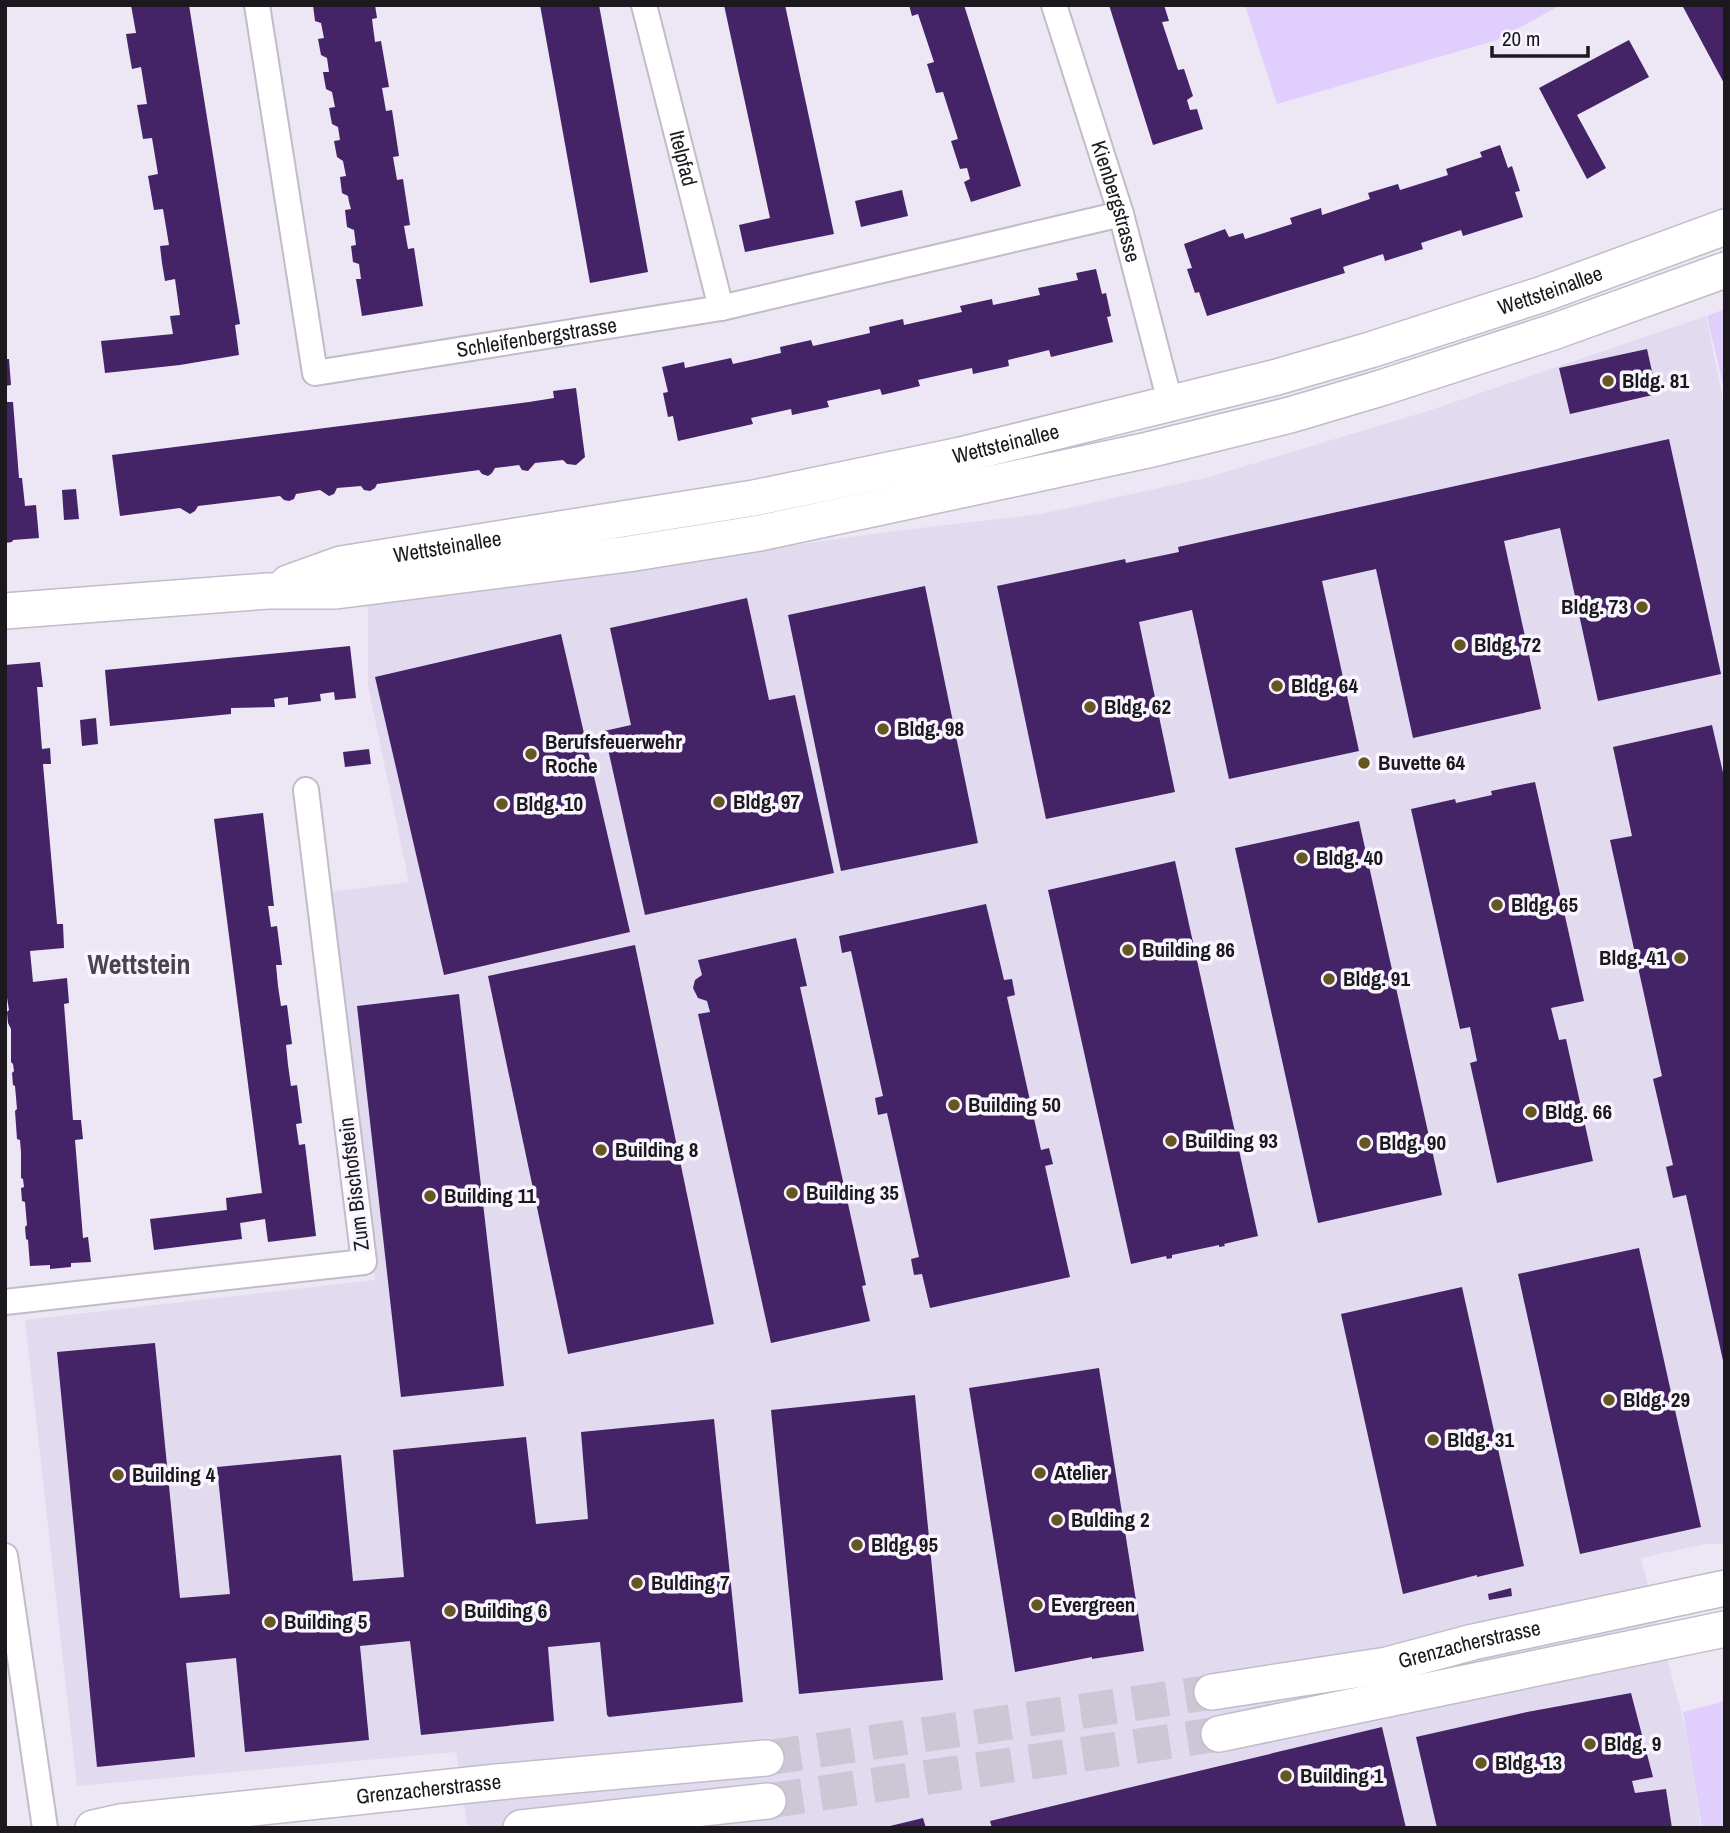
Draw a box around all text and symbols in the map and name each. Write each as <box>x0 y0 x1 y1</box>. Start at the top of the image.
scale bar <box>1492 14 1588 58</box>
text: 20 m <box>1502 24 1540 53</box>
street label: Itelpfad <box>662 127 704 189</box>
street label: Kienbergstrasse <box>1084 137 1148 265</box>
street label: Wettsteinallee <box>1494 258 1606 322</box>
street label: Schleifenbergstrasse <box>454 310 619 364</box>
place label: Bldg. 81 <box>1622 366 1689 395</box>
marker: Bldg. 81 <box>1600 373 1616 389</box>
street label: Wettsteinallee <box>950 416 1062 470</box>
street label: Wettsteinallee <box>391 524 503 569</box>
place label: Bldg. 73 <box>1561 592 1628 621</box>
marker: Bldg. 73 <box>1634 599 1650 615</box>
place label: Bldg. 72 <box>1474 630 1541 659</box>
marker: Bldg. 72 <box>1452 637 1468 653</box>
place label: Bldg. 64 <box>1291 671 1358 700</box>
marker: Bldg. 64 <box>1269 678 1285 694</box>
place label: Bldg. 62 <box>1104 692 1171 721</box>
marker: Bldg. 62 <box>1082 699 1098 715</box>
place label: Bldg. 98 <box>897 714 964 743</box>
marker: Bldg. 98 <box>875 721 891 737</box>
place label: Berufsfeuerwehr Roche <box>545 727 682 780</box>
marker: Berufsfeuerwehr Roche <box>523 746 539 762</box>
place label: Buvette 64 <box>1378 748 1466 777</box>
marker: Buvette 64 <box>1356 755 1372 771</box>
place label: Bldg. 97 <box>733 787 800 816</box>
place label: Bldg. 10 <box>516 789 583 818</box>
marker: Bldg. 97 <box>711 794 727 810</box>
marker: Bldg. 10 <box>494 796 510 812</box>
place label: Bldg. 40 <box>1316 843 1383 872</box>
marker: Bldg. 40 <box>1294 850 1310 866</box>
place label: Bldg. 65 <box>1511 890 1578 919</box>
marker: Bldg. 65 <box>1489 897 1505 913</box>
place label: Building 86 <box>1142 935 1235 964</box>
marker: Building 86 <box>1120 942 1136 958</box>
place label: Bldg. 41 <box>1599 943 1666 972</box>
district label: Wettstein <box>88 945 190 983</box>
marker: Bldg. 41 <box>1672 950 1688 966</box>
place label: Bldg. 91 <box>1343 964 1410 993</box>
marker: Bldg. 91 <box>1321 971 1337 987</box>
place label: Building 50 <box>968 1090 1061 1119</box>
marker: Building 50 <box>946 1097 962 1113</box>
place label: Bldg. 66 <box>1545 1097 1612 1126</box>
marker: Bldg. 66 <box>1523 1104 1539 1120</box>
street label: Zum Bischofstein <box>331 1116 376 1252</box>
place label: Building 93 <box>1185 1126 1278 1155</box>
place label: Bldg. 90 <box>1379 1128 1446 1157</box>
marker: Building 93 <box>1163 1133 1179 1149</box>
place label: Building 8 <box>615 1135 698 1164</box>
marker: Bldg. 90 <box>1357 1135 1373 1151</box>
marker: Building 8 <box>593 1142 609 1158</box>
place label: Building 35 <box>806 1178 899 1207</box>
place label: Building 11 <box>444 1181 536 1210</box>
marker: Building 35 <box>784 1185 800 1201</box>
marker: Building 11 <box>422 1188 438 1204</box>
place label: Bldg. 29 <box>1623 1385 1690 1414</box>
marker: Bldg. 29 <box>1601 1392 1617 1408</box>
place label: Bldg. 31 <box>1447 1425 1514 1454</box>
marker: Bldg. 31 <box>1425 1432 1441 1448</box>
place label: Atelier <box>1054 1458 1108 1487</box>
place label: Building 4 <box>132 1460 216 1489</box>
marker: Atelier <box>1032 1465 1048 1481</box>
marker: Building 4 <box>110 1467 126 1483</box>
place label: Bulding 2 <box>1071 1505 1149 1534</box>
marker: Bulding 2 <box>1049 1512 1065 1528</box>
place label: Bldg. 95 <box>871 1530 938 1559</box>
marker: Bldg. 95 <box>849 1537 865 1553</box>
place label: Bulding 7 <box>651 1568 730 1597</box>
marker: Bulding 7 <box>629 1575 645 1591</box>
place label: Evergreen <box>1051 1590 1135 1619</box>
place label: Building 6 <box>464 1596 547 1625</box>
marker: Evergreen <box>1029 1597 1045 1613</box>
marker: Building 6 <box>442 1603 458 1619</box>
place label: Building 5 <box>284 1607 368 1636</box>
street label: Grenzacherstrasse <box>1395 1613 1543 1675</box>
marker: Building 5 <box>262 1614 278 1630</box>
place label: Bldg. 9 <box>1604 1729 1661 1758</box>
marker: Bldg. 9 <box>1582 1736 1598 1752</box>
place label: Bldg. 13 <box>1495 1748 1562 1777</box>
marker: Bldg. 13 <box>1473 1755 1489 1771</box>
place label: Building 1 <box>1300 1761 1384 1790</box>
street label: Grenzacherstrasse <box>355 1767 502 1811</box>
marker: Building 1 <box>1278 1768 1294 1784</box>

